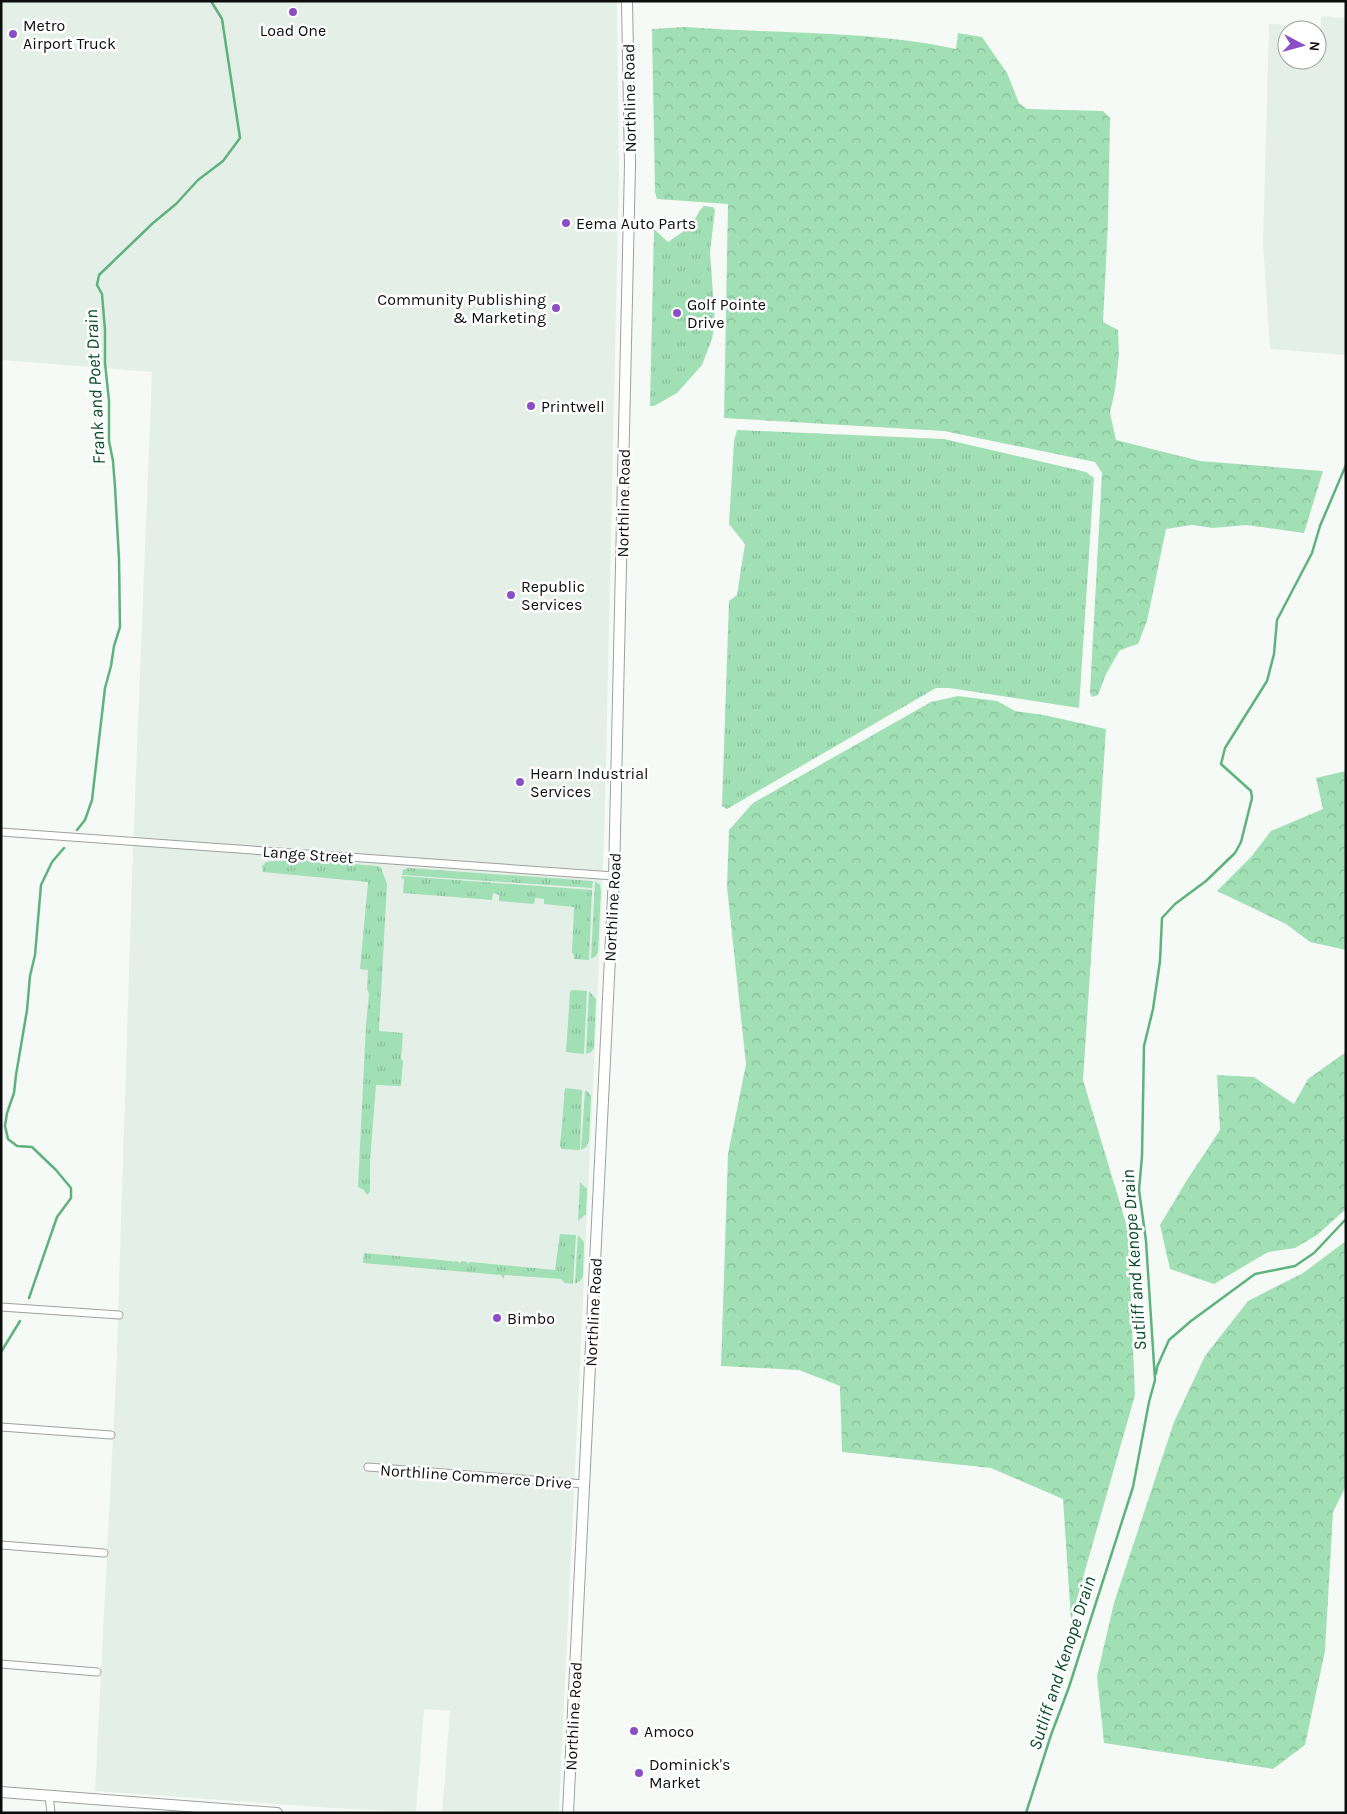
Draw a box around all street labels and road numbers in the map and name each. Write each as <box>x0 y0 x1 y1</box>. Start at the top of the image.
street label: Northline Road <box>619 43 640 153</box>
street label: Northline Road <box>613 448 634 558</box>
street label: Lange Street <box>262 842 354 867</box>
street label: Northline Road <box>600 852 625 962</box>
street label: Northline Road <box>581 1257 606 1367</box>
street label: Northline Commerce Drive <box>379 1460 572 1493</box>
street label: Northline Road <box>561 1661 586 1771</box>

